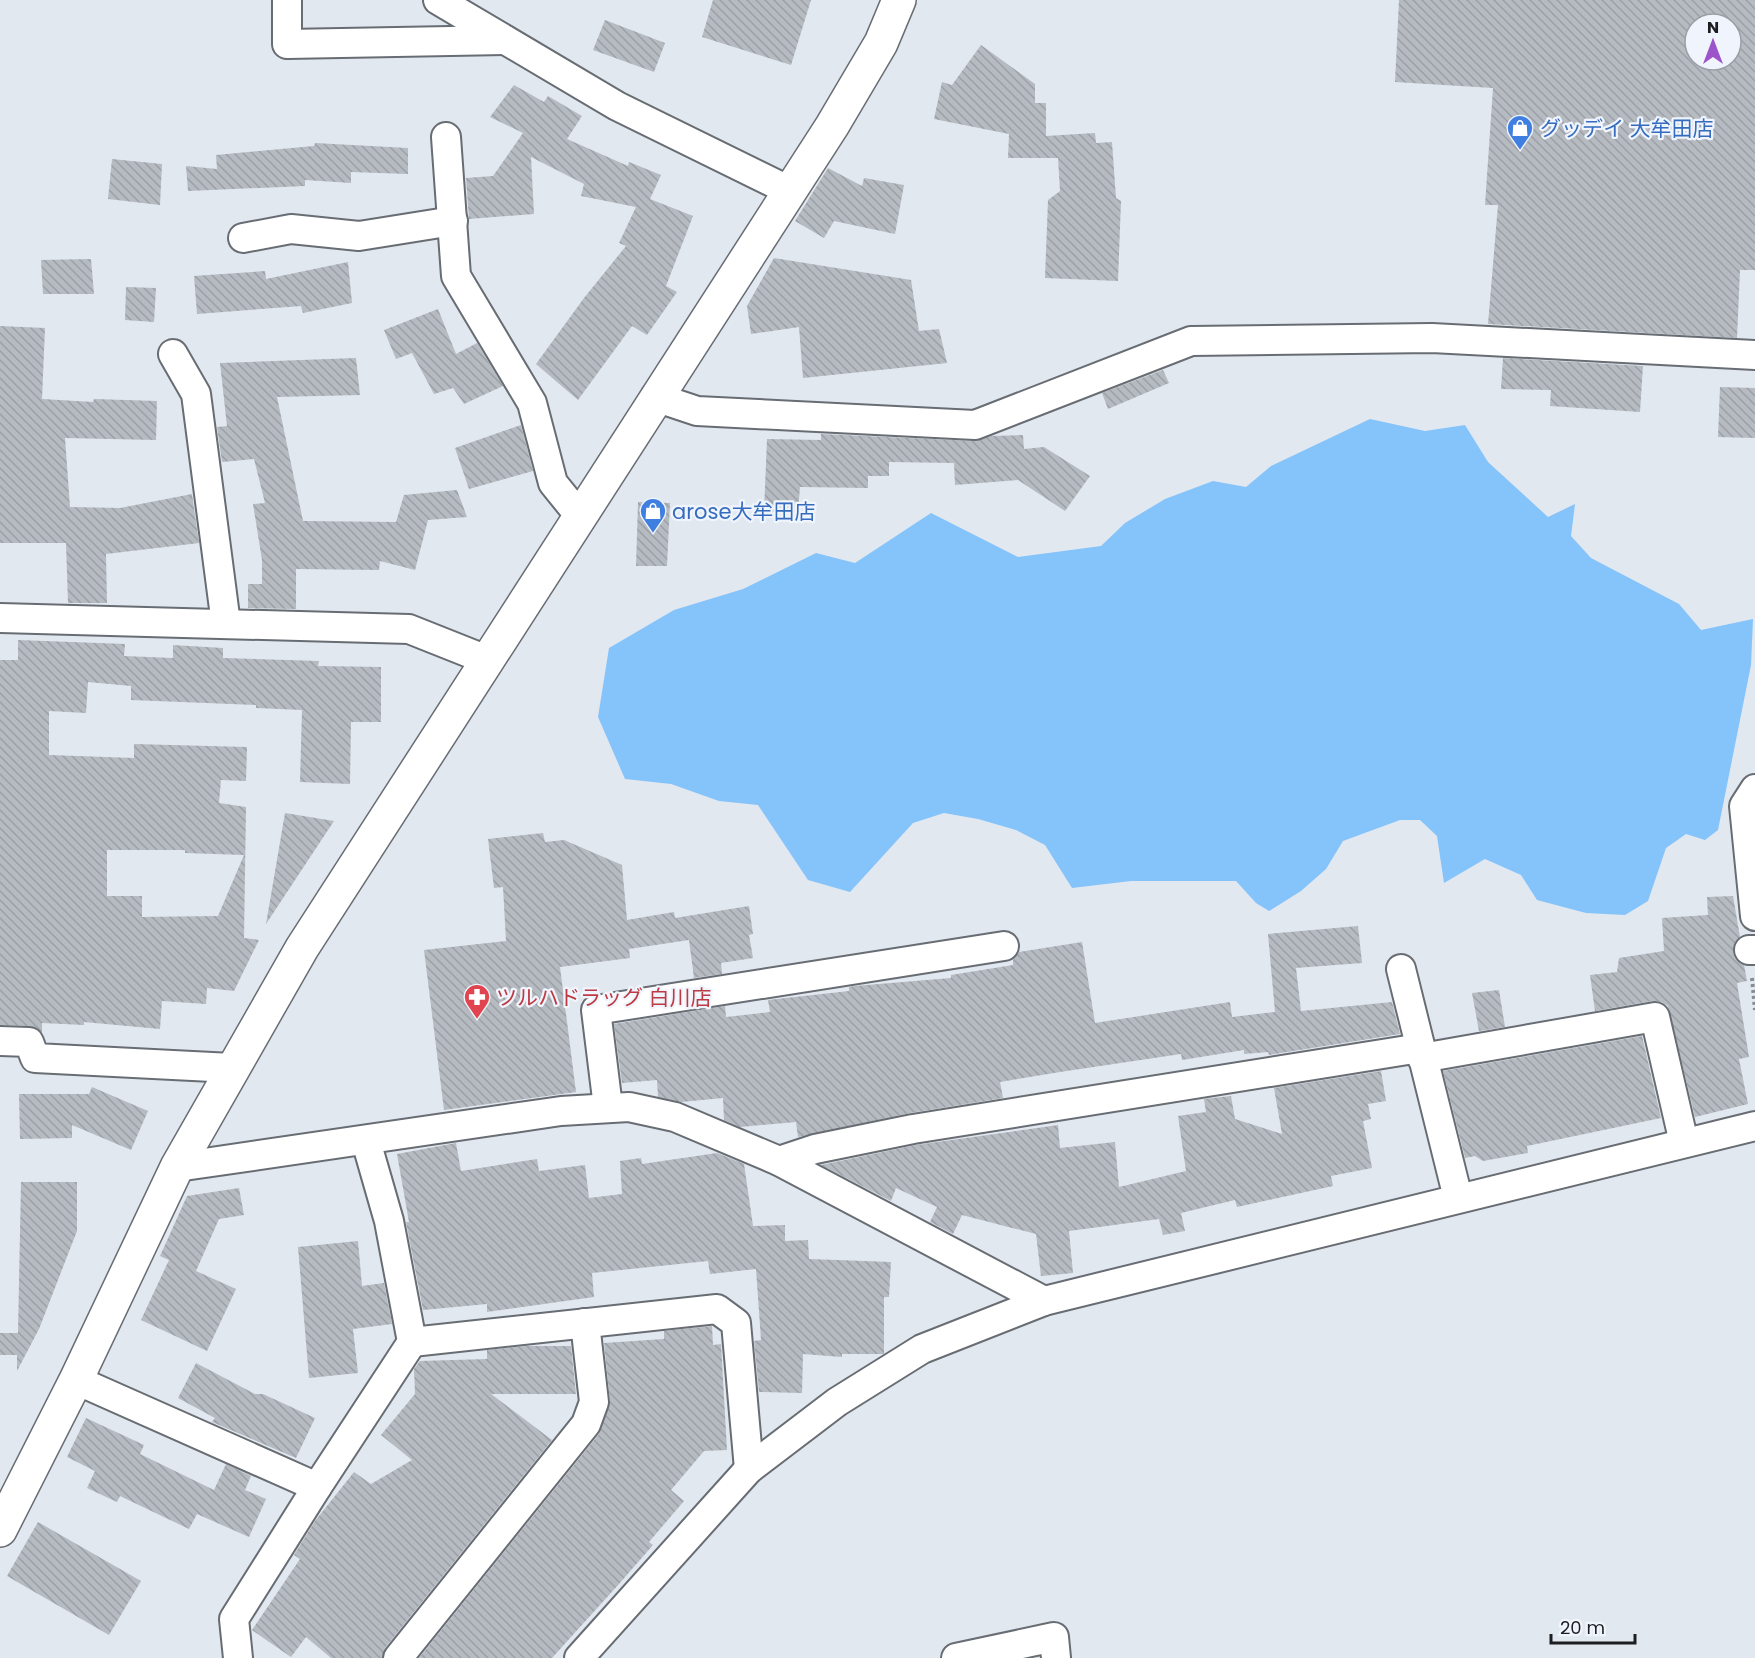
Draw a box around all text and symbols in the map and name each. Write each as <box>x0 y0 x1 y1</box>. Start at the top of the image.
north arrow <box>1683 12 1743 72</box>
text: N <box>1707 16 1719 39</box>
shop icon: グッデイ 大牟田店 <box>1505 113 1535 151</box>
place label: グッデイ 大牟田店 <box>1540 114 1714 143</box>
shop icon: arose大牟田店 <box>638 496 668 534</box>
place label: arose大牟田店 <box>672 497 815 526</box>
pharmacy icon: ツルハドラッグ 白川店 <box>462 982 492 1020</box>
place label: ツルハドラッグ 白川店 <box>496 983 712 1012</box>
scale bar <box>1551 1607 1635 1645</box>
text: 20 m <box>1560 1615 1605 1640</box>

